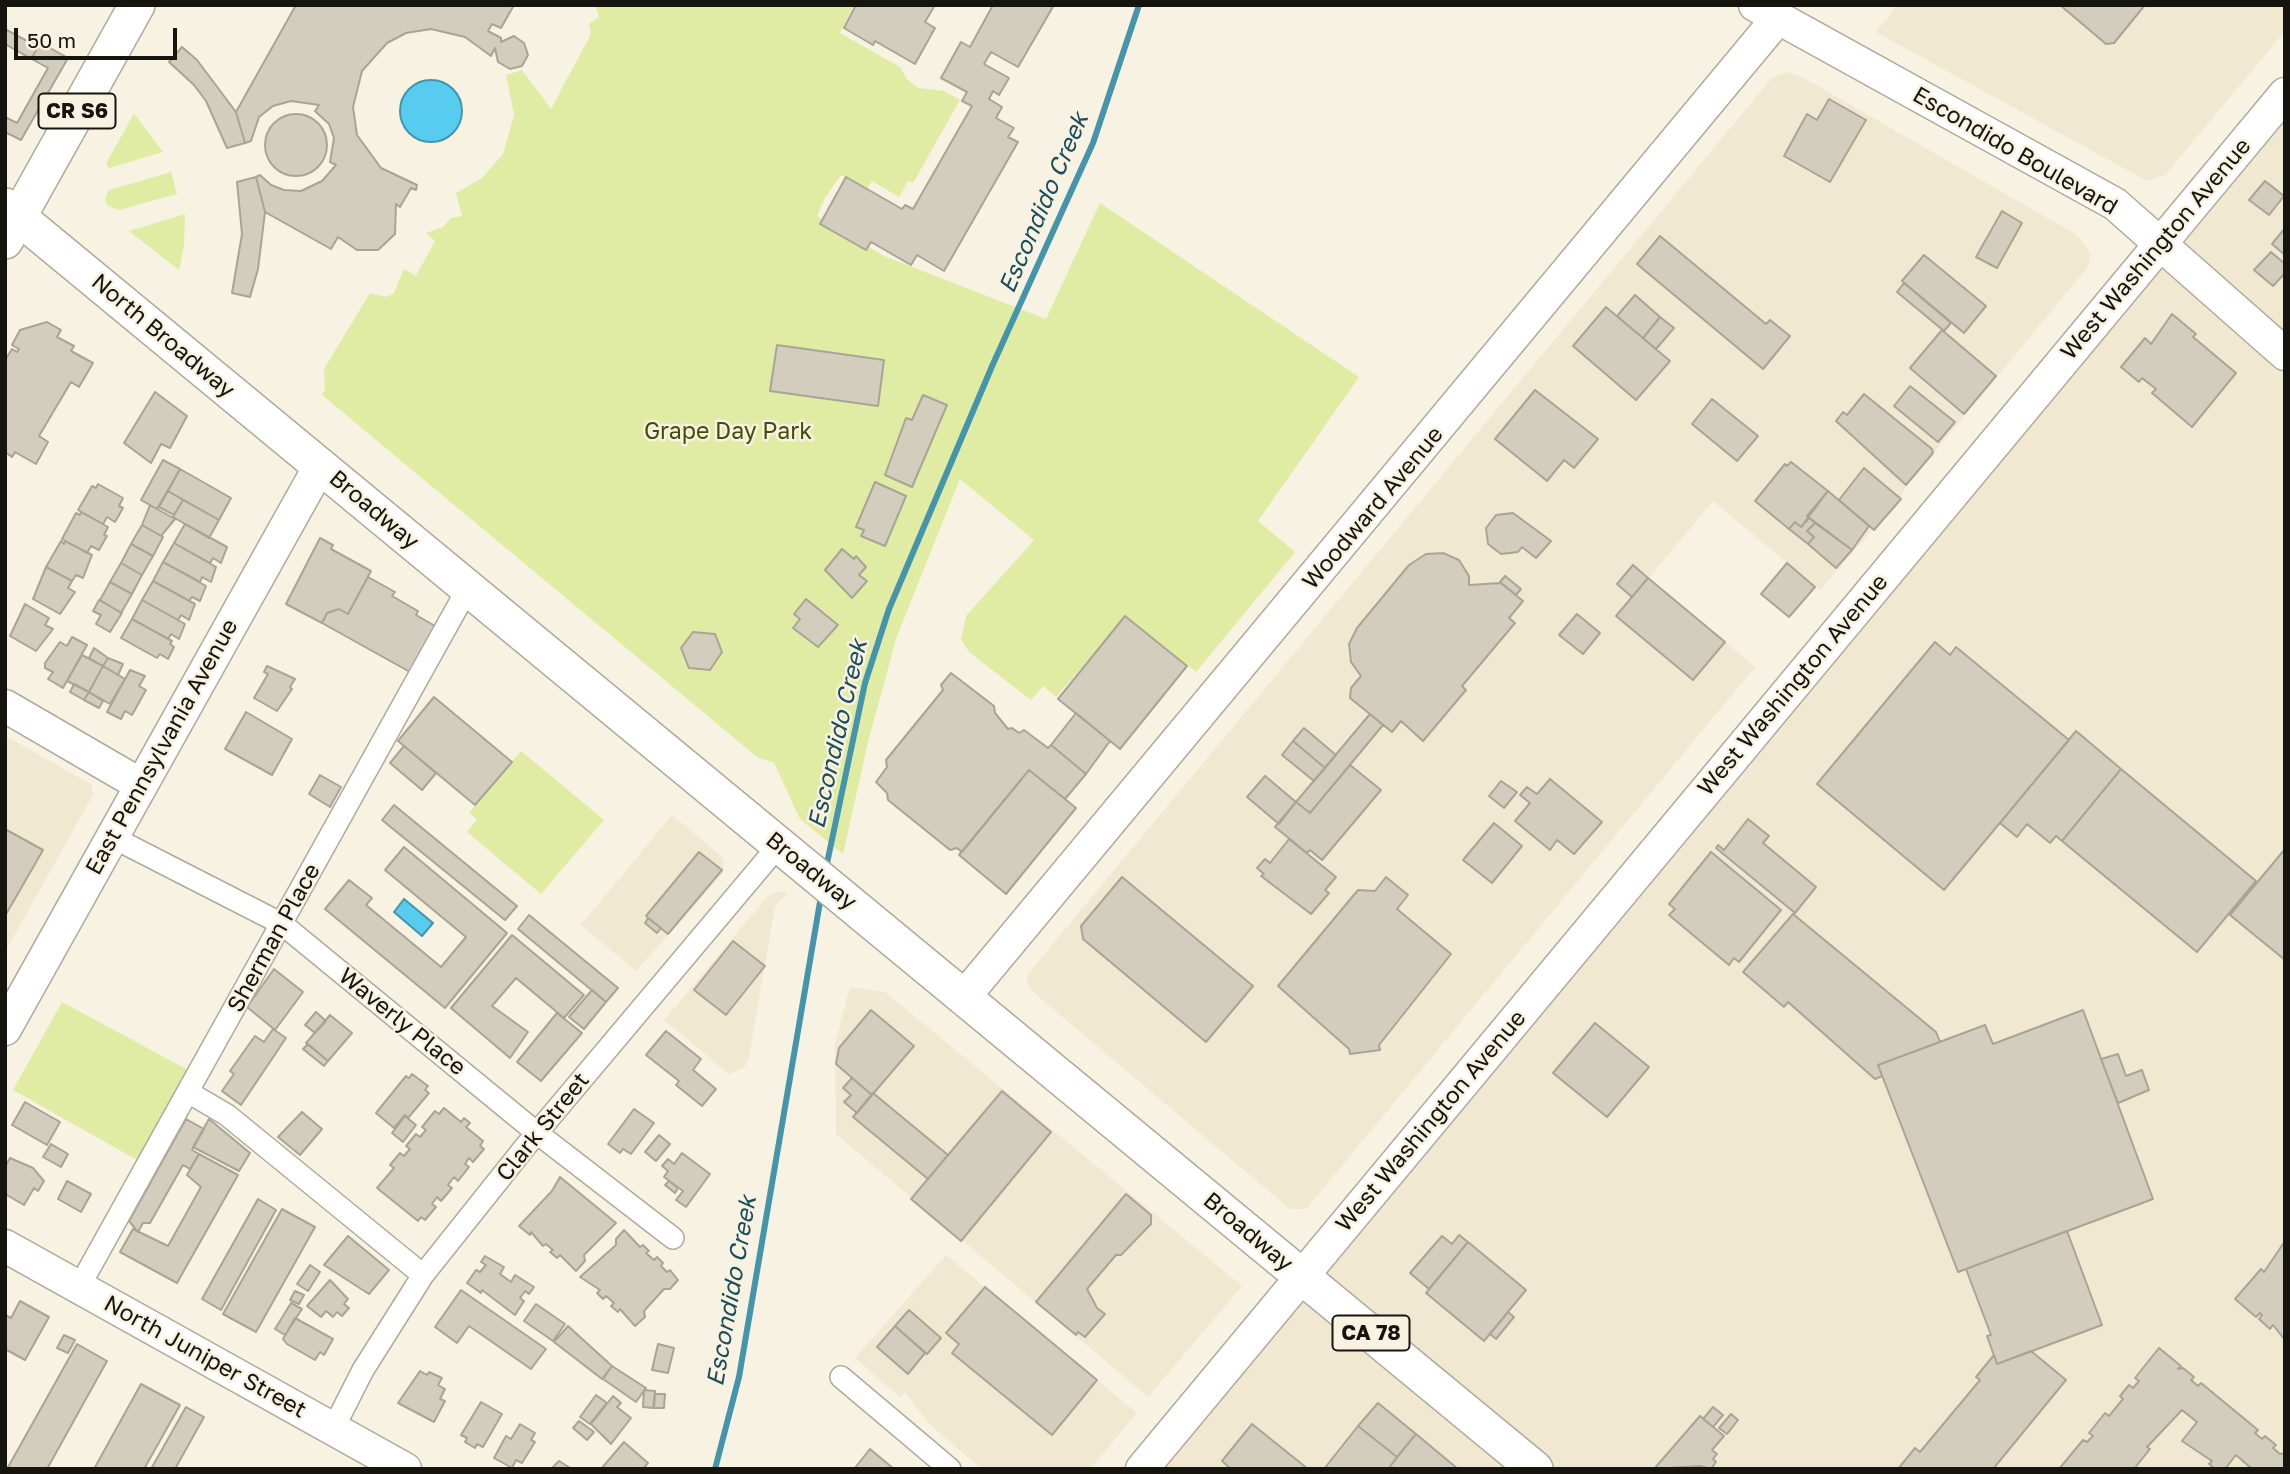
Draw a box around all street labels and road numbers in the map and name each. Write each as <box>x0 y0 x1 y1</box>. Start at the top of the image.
street label: Escondido Boulevard <box>1908 81 2122 221</box>
road number: CR S6 <box>38 94 116 128</box>
street label: West Washington Avenue <box>2055 133 2257 365</box>
street label: North Broadway <box>86 268 240 404</box>
street label: Woodward Avenue <box>1297 421 1449 595</box>
street label: Broadway <box>324 465 424 555</box>
street label: West Washington Avenue <box>1692 569 1894 801</box>
street label: East Pennsylvania Avenue <box>80 614 244 880</box>
street label: Broadway <box>760 826 862 916</box>
street label: Sherman Place <box>222 859 326 1017</box>
street label: Waverly Place <box>333 962 471 1082</box>
street label: West Washington Avenue <box>1330 1005 1532 1237</box>
street label: Clark Street <box>491 1067 595 1187</box>
street label: Broadway <box>1198 1187 1298 1277</box>
street label: North Juniper Street <box>99 1290 311 1424</box>
road number: CA 78 <box>1332 1316 1410 1350</box>

